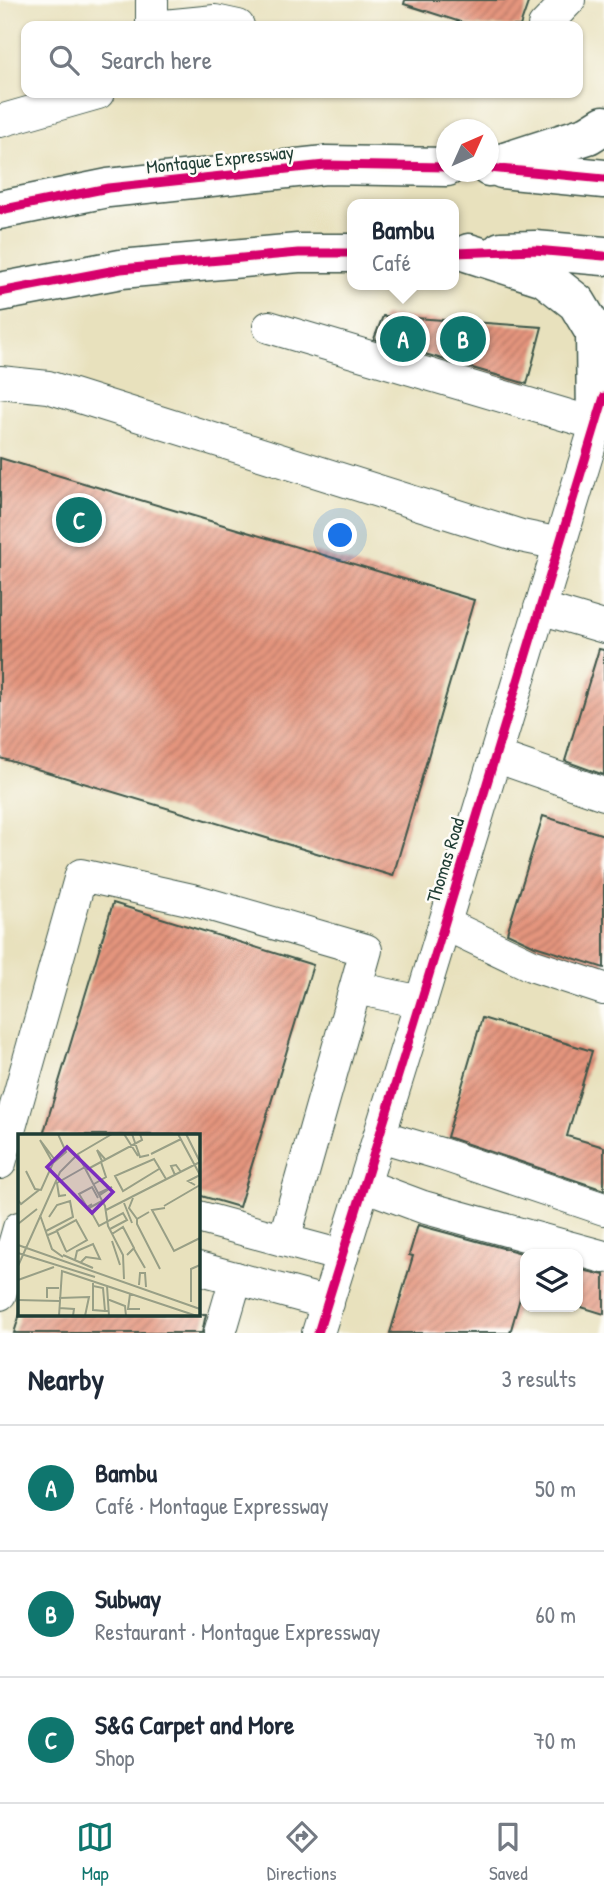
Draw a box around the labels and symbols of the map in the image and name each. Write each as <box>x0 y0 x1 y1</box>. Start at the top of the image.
north arrow <box>436 119 499 182</box>
street label: Montague Expressway <box>145 138 295 180</box>
pin: A <box>380 313 426 365</box>
pin: B <box>440 313 486 365</box>
pin: C <box>56 494 102 546</box>
your location <box>323 518 357 552</box>
street label: Thomas Road <box>420 814 470 906</box>
inset map <box>18 1134 200 1316</box>

